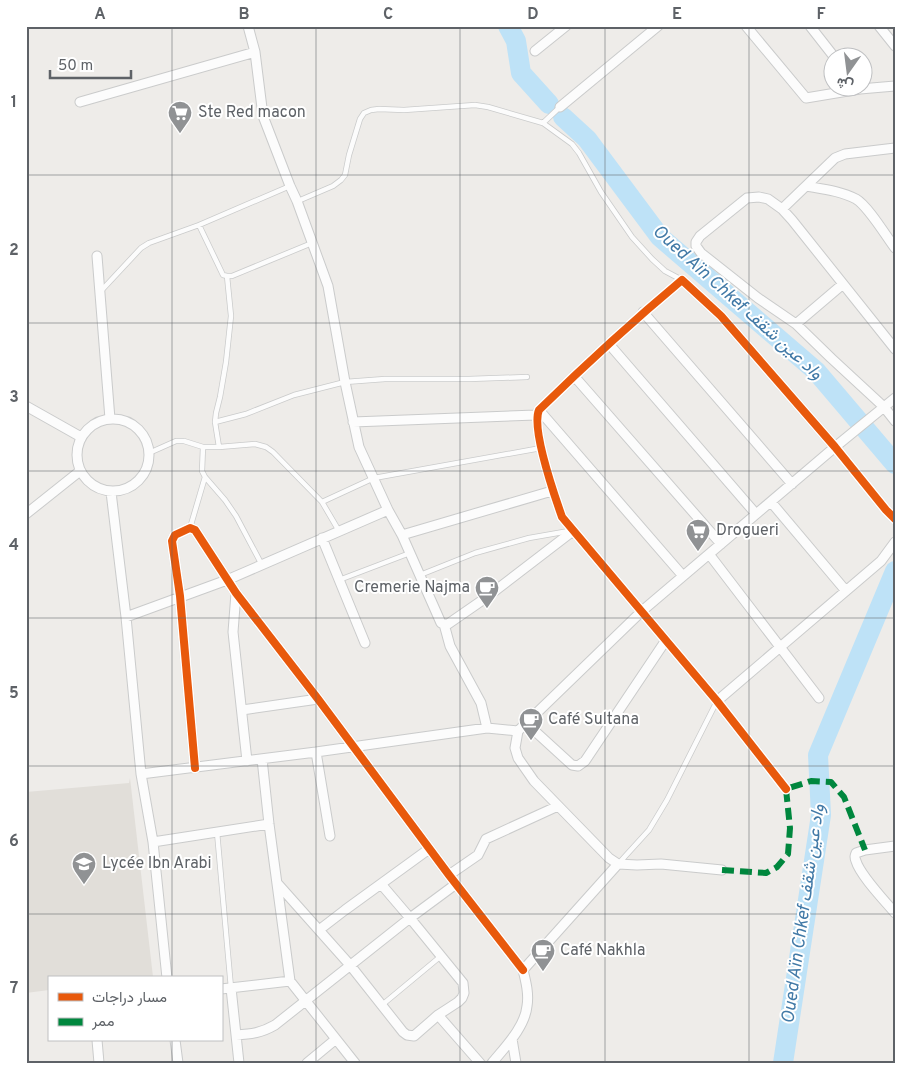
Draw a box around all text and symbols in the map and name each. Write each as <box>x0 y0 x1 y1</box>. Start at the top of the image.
text: A <box>94 5 106 25</box>
text: B <box>238 5 250 25</box>
text: C <box>383 5 393 25</box>
text: D <box>527 5 539 25</box>
text: E <box>672 5 682 25</box>
text: F <box>816 5 826 25</box>
scale bar <box>50 48 131 80</box>
north arrow <box>824 48 874 98</box>
text: 50 m <box>58 57 93 76</box>
text: ش <box>835 73 855 93</box>
text: 1 <box>11 93 17 113</box>
supermarket icon: Ste Red macon <box>167 100 193 134</box>
place label: Ste Red macon <box>198 103 306 123</box>
water label: Oued Aïn Chkef واد عين شقف <box>647 220 827 386</box>
text: 2 <box>9 241 19 261</box>
text: 3 <box>9 388 19 408</box>
supermarket icon: Drogueri <box>685 518 711 552</box>
place label: Drogueri <box>716 521 779 541</box>
text: 4 <box>9 536 19 556</box>
cafe icon: Cremerie Najma <box>474 575 500 609</box>
place label: Cremerie Najma <box>354 578 470 598</box>
text: 5 <box>9 684 19 704</box>
cafe icon: Café Sultana <box>518 707 544 741</box>
place label: Café Sultana <box>548 710 639 730</box>
water label: Oued Aïn Chkef واد عين شقف <box>777 803 831 1025</box>
text: 6 <box>9 832 19 852</box>
school or university icon: Lycée Ibn Arabi <box>71 851 97 885</box>
place label: Lycée Ibn Arabi <box>102 854 212 874</box>
cafe icon: Café Nakhla <box>530 938 556 972</box>
place label: Café Nakhla <box>560 941 645 961</box>
legend <box>48 976 222 1042</box>
text: 7 <box>10 979 18 999</box>
text: مسار دراجات <box>92 989 167 1008</box>
text: ممر <box>91 1013 114 1032</box>

